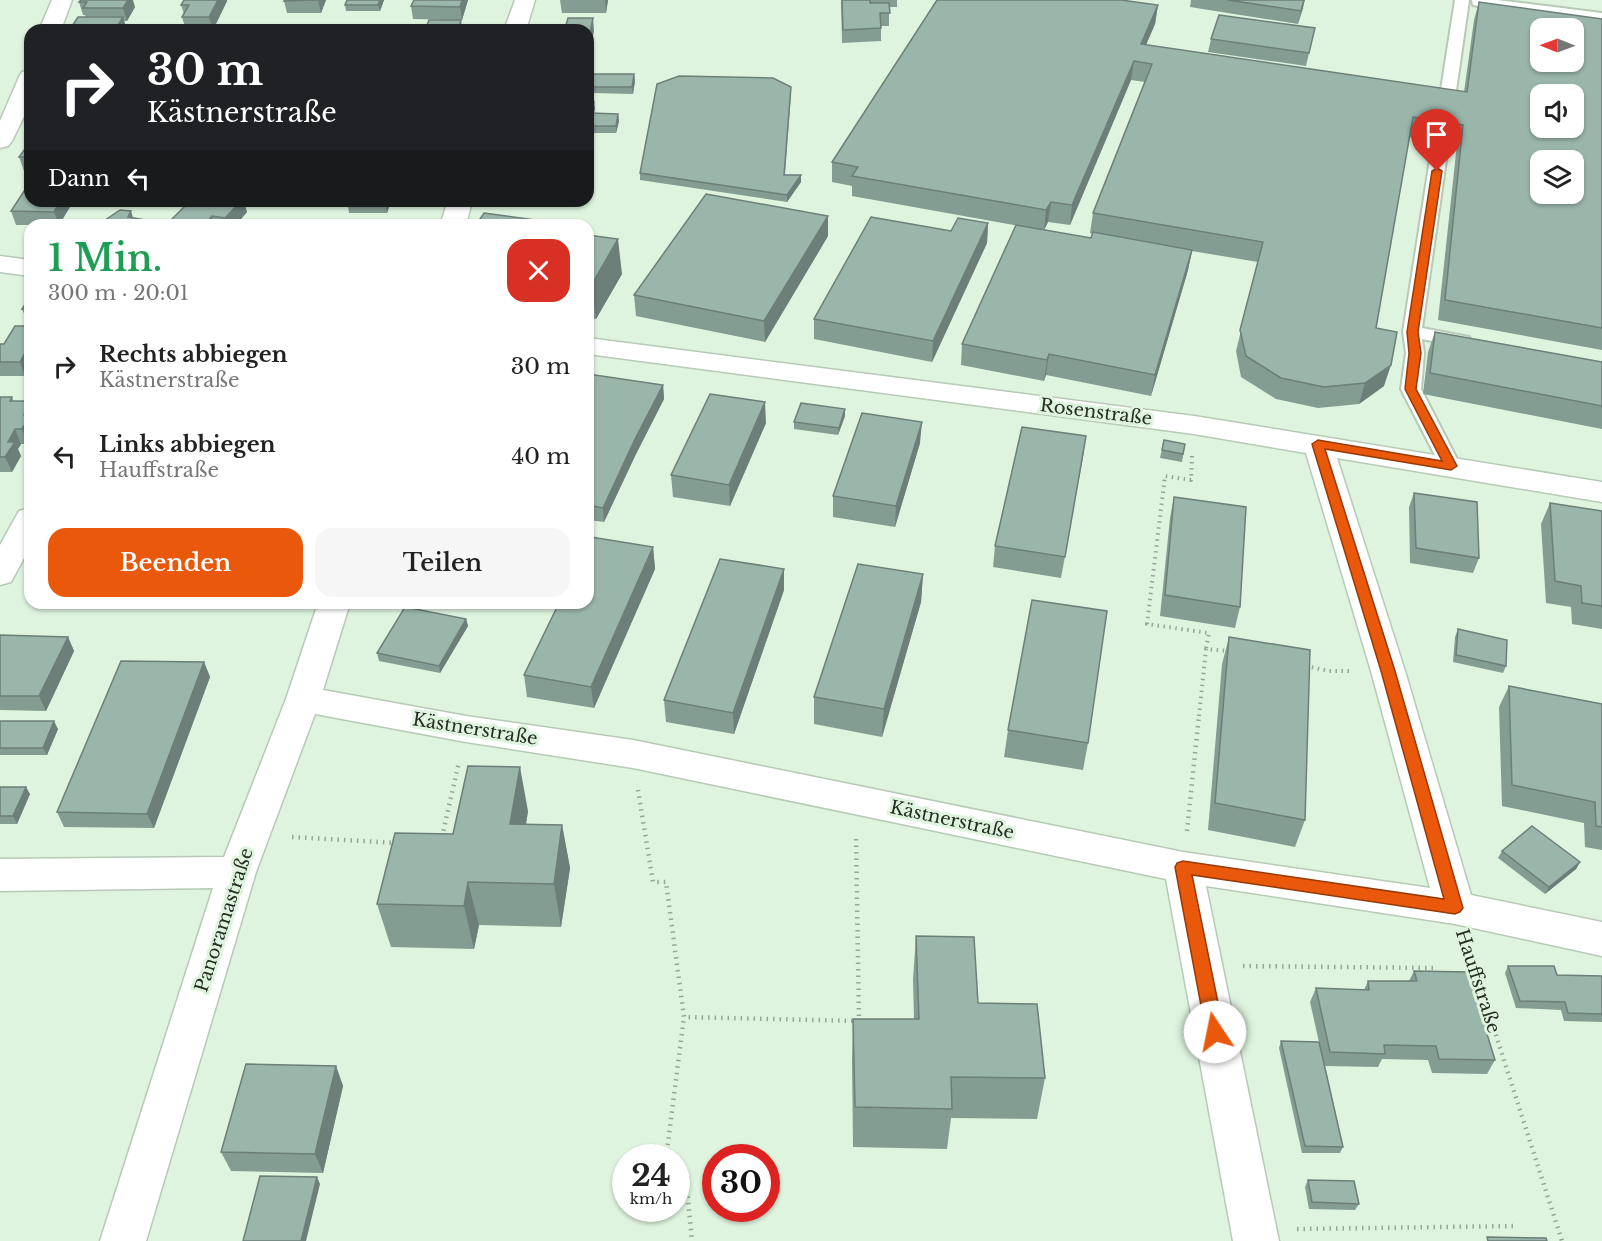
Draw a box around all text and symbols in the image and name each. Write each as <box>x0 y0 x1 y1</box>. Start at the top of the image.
north arrow <box>1530 18 1584 72</box>
map controls <box>1530 18 1584 204</box>
text: 30 m <box>147 44 263 96</box>
icon: right <box>48 48 126 126</box>
button: sound <box>1530 84 1584 138</box>
text: Kästnerstraße <box>147 96 337 129</box>
pin <box>1411 109 1462 171</box>
icon: arrive <box>1420 118 1453 151</box>
button: layers <box>1530 150 1584 204</box>
icon: left <box>122 162 155 195</box>
text: Dann <box>48 165 110 192</box>
text: 1 Min. <box>48 236 162 281</box>
button: close <box>507 239 570 302</box>
text: 300 m · 20:01 <box>48 281 189 305</box>
text: Rechts abbiegen <box>99 341 288 368</box>
icon: right <box>48 350 81 383</box>
text: 30 m <box>511 353 570 380</box>
text: Kästnerstraße <box>99 368 239 392</box>
street label: Rosenstraße <box>1039 394 1153 430</box>
text: Links abbiegen <box>99 431 276 458</box>
icon: left <box>48 440 81 473</box>
text: 40 m <box>512 443 570 470</box>
text: Hauffstraße <box>99 458 219 482</box>
button: Beenden <box>48 528 303 597</box>
button: Teilen <box>315 528 570 597</box>
street label: Kästnerstraße <box>411 708 539 750</box>
street label: Kästnerstraße <box>888 796 1016 844</box>
street label: Panoramastraße <box>190 845 258 995</box>
street label: Hauffstraße <box>1451 926 1505 1036</box>
position arrow <box>1183 1000 1247 1064</box>
speed limit sign: 30 <box>702 1144 780 1222</box>
text: 24 <box>631 1157 671 1194</box>
text: km/h <box>630 1189 672 1208</box>

